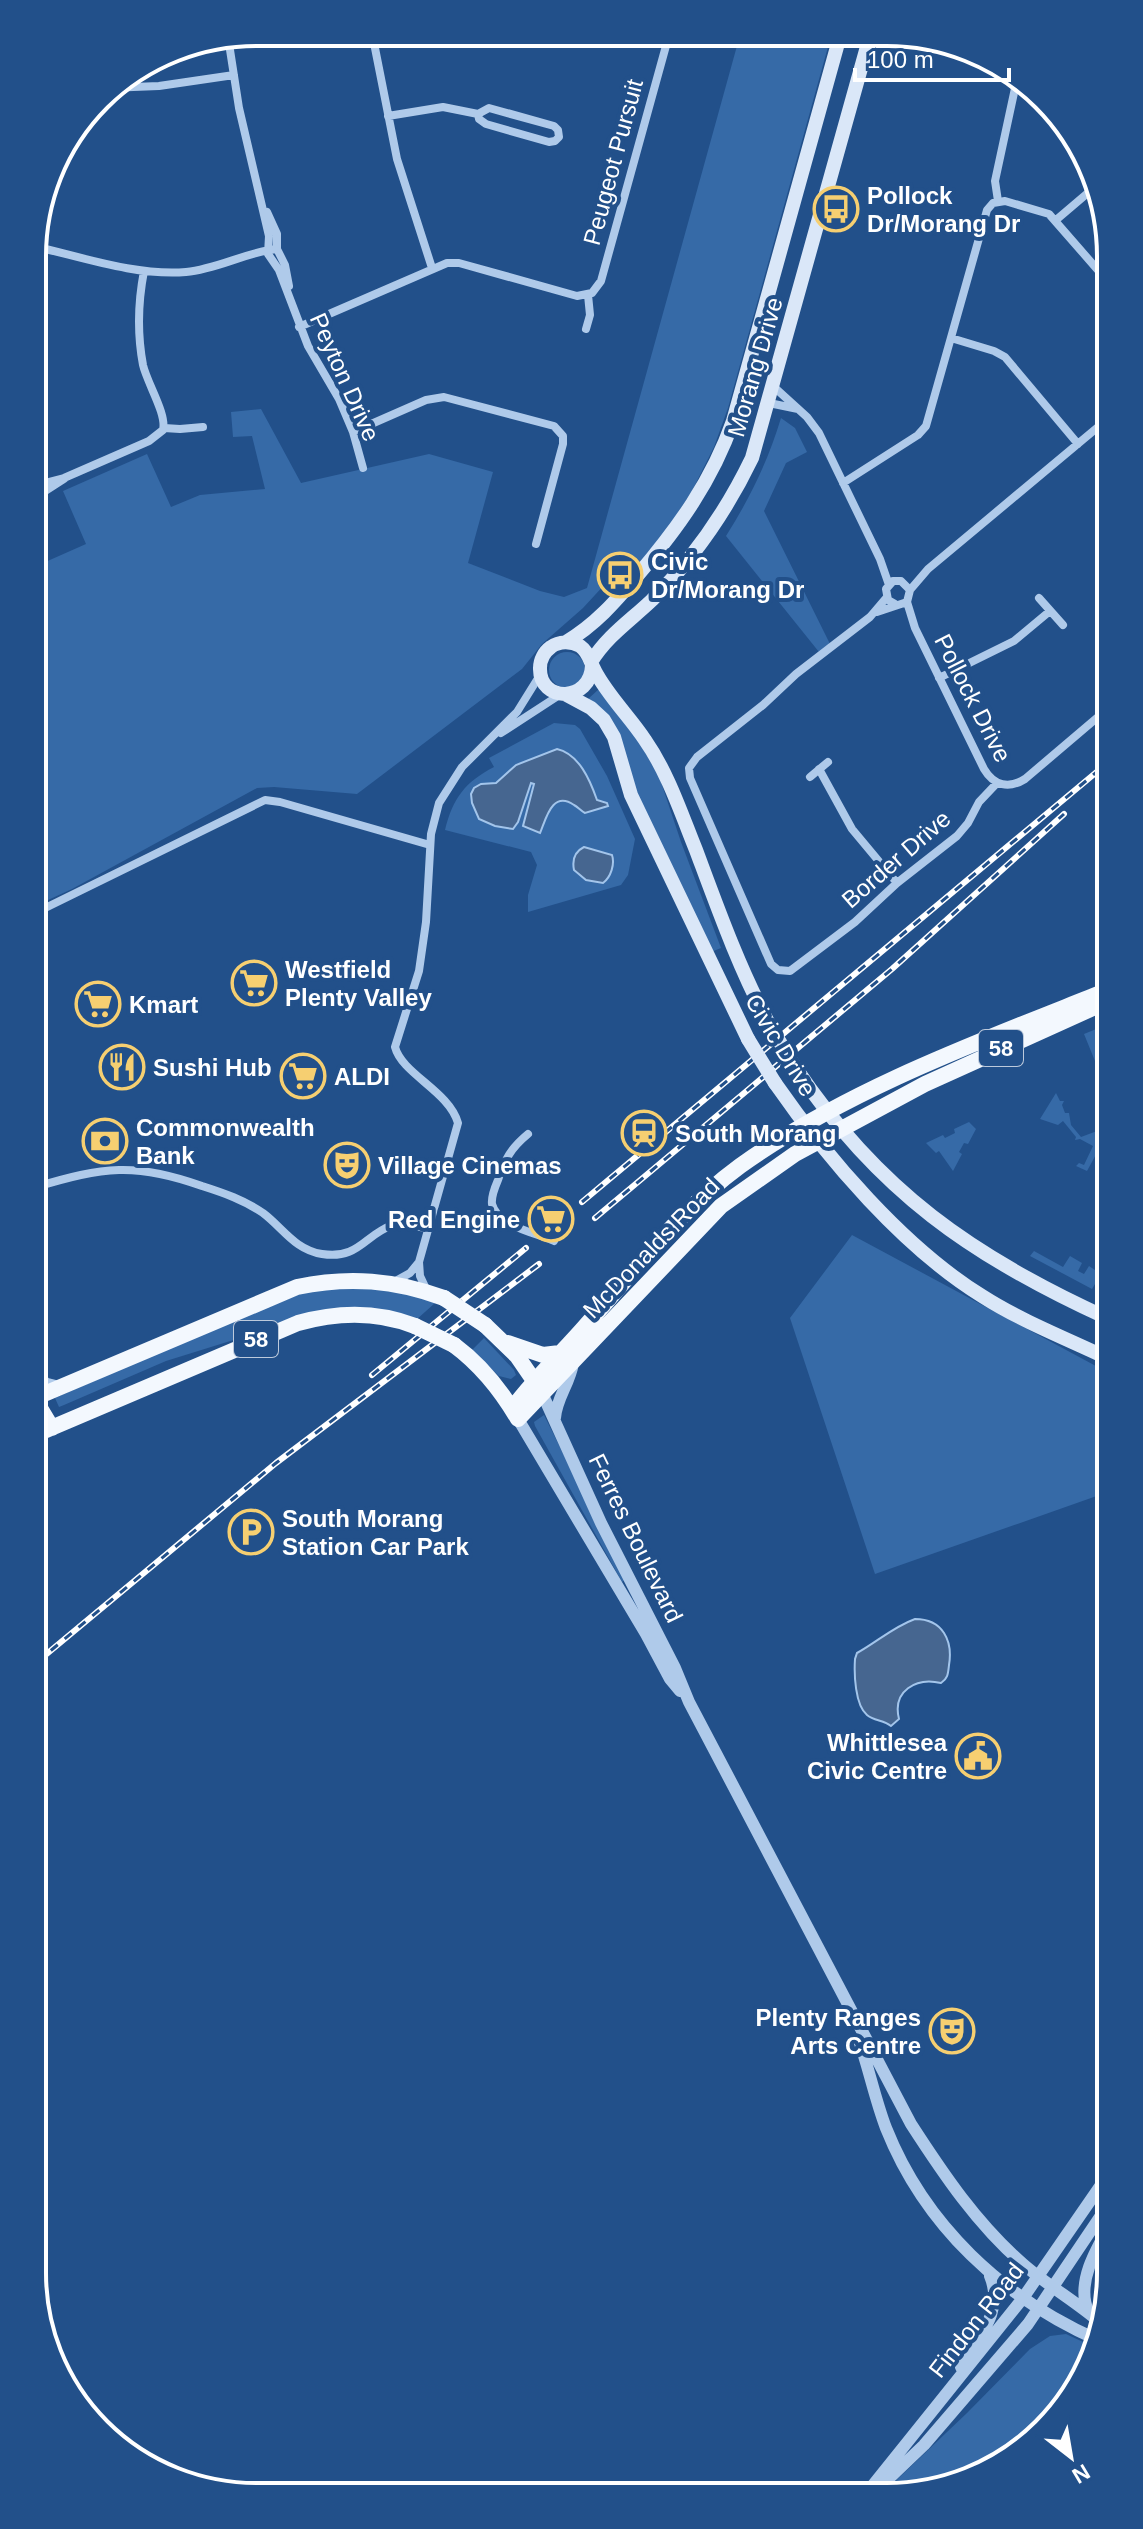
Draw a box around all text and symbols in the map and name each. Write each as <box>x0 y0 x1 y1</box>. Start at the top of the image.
scale bar <box>855 32 1009 82</box>
text: 100 m <box>867 46 934 73</box>
street label: Peugeot Pursuit <box>578 76 648 248</box>
place label: Pollock Dr/Morang Dr <box>867 182 1020 237</box>
bus stop icon: Pollock Dr/Morang Dr <box>812 185 860 233</box>
street label: Morang Drive <box>722 294 788 440</box>
street label: Peyton Drive <box>305 309 385 445</box>
place label: Civic Dr/Morang Dr <box>651 548 804 603</box>
bus stop icon: Civic Dr/Morang Dr <box>596 551 644 599</box>
street label: Pollock Drive <box>929 629 1017 767</box>
street label: Border Drive <box>836 805 956 913</box>
place label: Westfield Plenty Valley <box>285 956 432 1011</box>
supermarket icon: Westfield Plenty Valley <box>230 959 278 1007</box>
supermarket icon: Kmart <box>74 980 122 1028</box>
street label: Civic Drive <box>740 989 822 1101</box>
place label: Kmart <box>129 991 198 1018</box>
road number: 58 <box>979 1030 1023 1066</box>
restaurant icon: Sushi Hub <box>98 1043 146 1091</box>
supermarket icon: ALDI <box>279 1052 327 1100</box>
place label: Sushi Hub <box>153 1054 272 1081</box>
place label: ALDI <box>334 1063 390 1090</box>
station icon: South Morang <box>620 1109 668 1157</box>
place label: Commonwealth Bank <box>136 1114 315 1169</box>
bank icon: Commonwealth Bank <box>81 1117 129 1165</box>
place label: South Morang <box>675 1120 836 1147</box>
theatre icon: Village Cinemas <box>323 1141 371 1189</box>
place label: Village Cinemas <box>378 1152 562 1179</box>
street label: McDonalds Road <box>577 1172 725 1324</box>
supermarket icon: Red Engine <box>527 1195 575 1243</box>
place label: Red Engine <box>388 1206 520 1233</box>
road number: 58 <box>234 1321 278 1357</box>
street label: Ferres Boulevard <box>584 1449 688 1627</box>
place label: South Morang Station Car Park <box>282 1505 469 1560</box>
parking icon: South Morang Station Car Park <box>227 1508 275 1556</box>
place label: Whittlesea Civic Centre <box>807 1729 948 1784</box>
public building icon: Whittlesea Civic Centre <box>954 1732 1002 1780</box>
place label: Plenty Ranges Arts Centre <box>756 2004 921 2059</box>
theatre icon: Plenty Ranges Arts Centre <box>928 2007 976 2055</box>
street label: Findon Road <box>923 2258 1029 2382</box>
north arrow <box>1031 2417 1111 2497</box>
text: N <box>1068 2459 1094 2489</box>

